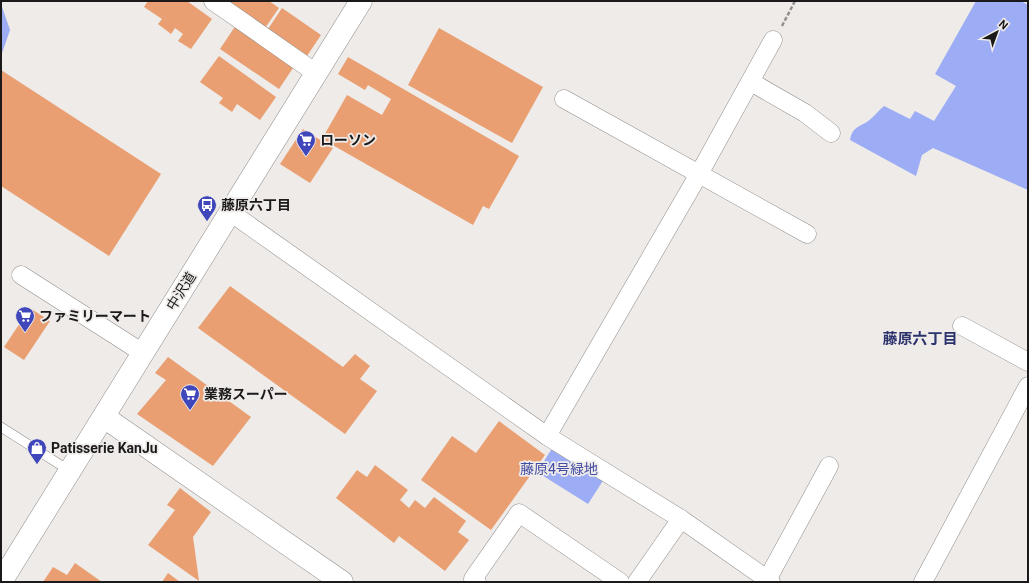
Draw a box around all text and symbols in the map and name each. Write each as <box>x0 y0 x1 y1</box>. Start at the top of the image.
north arrow <box>977 12 1017 52</box>
text: N <box>996 17 1011 32</box>
supermarket icon: ローソン <box>295 129 317 157</box>
place label: ローソン <box>320 132 376 148</box>
bus stop icon: 藤原六丁目 <box>196 194 218 222</box>
place label: 藤原六丁目 <box>221 197 291 213</box>
street label: 中沢道 <box>163 269 199 313</box>
supermarket icon: ファミリーマート <box>14 305 36 333</box>
place label: ファミリーマート <box>39 308 151 324</box>
district label: 藤原六丁目 <box>882 330 958 348</box>
supermarket icon: 業務スーパー <box>179 383 201 411</box>
place label: 業務スーパー <box>204 386 288 402</box>
shop icon: Patisserie KanJu <box>26 437 48 465</box>
place label: Patisserie KanJu <box>51 440 158 456</box>
park label: 藤原4号緑地 <box>520 461 598 477</box>

